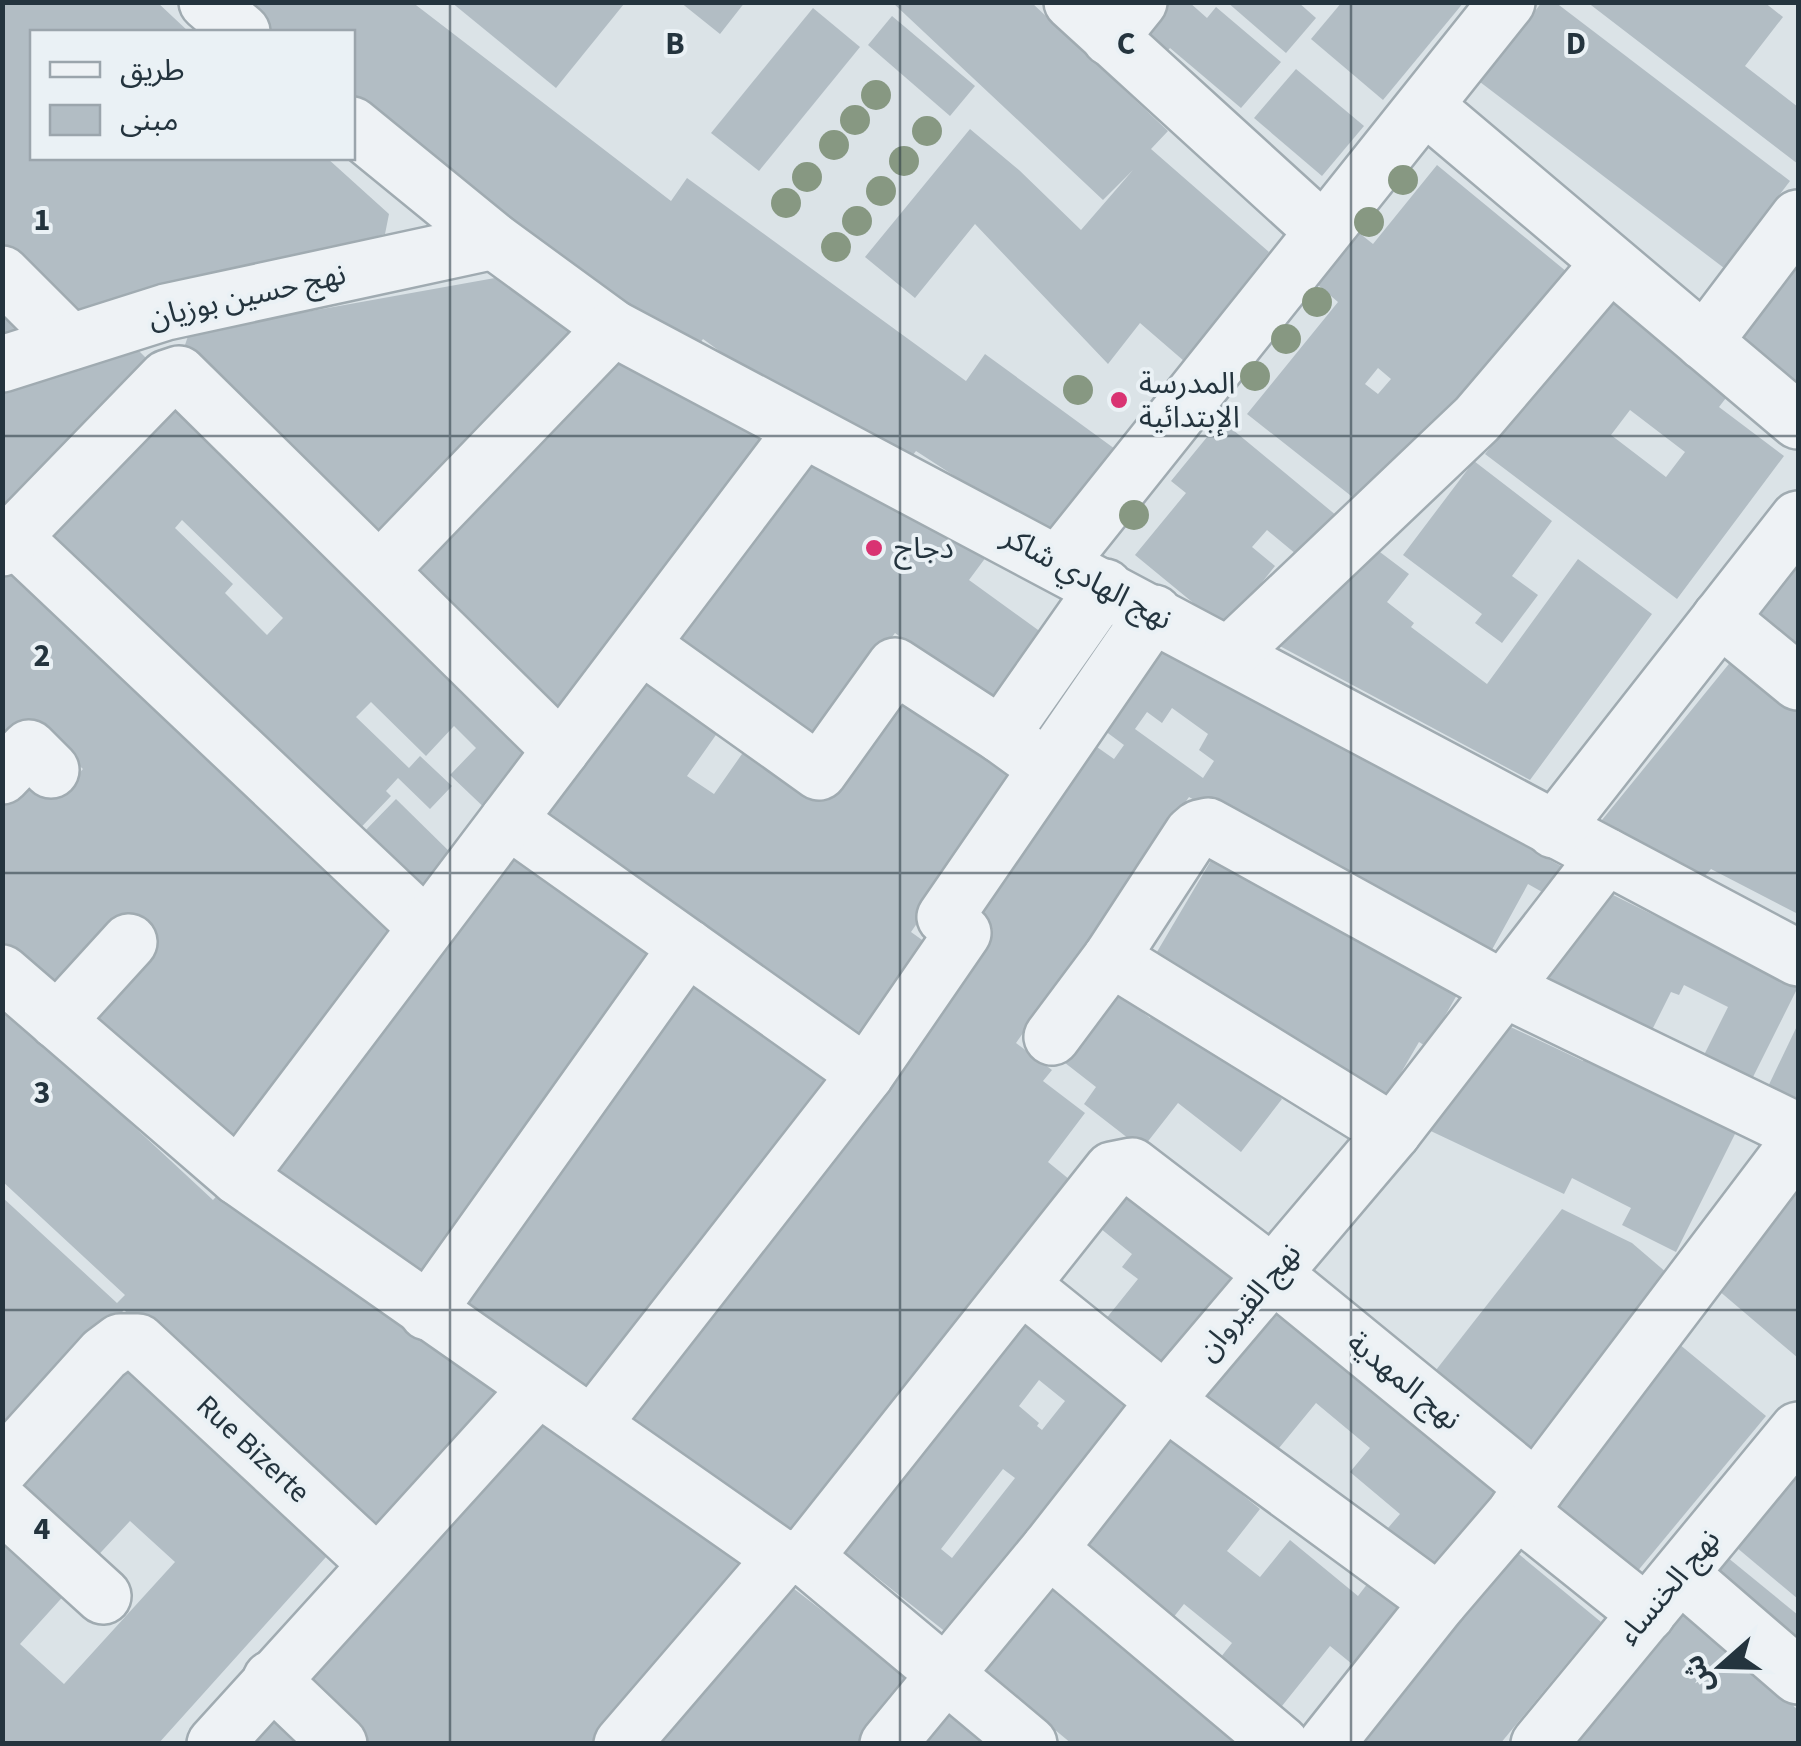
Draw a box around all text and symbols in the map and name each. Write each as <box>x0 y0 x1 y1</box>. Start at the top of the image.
text: B <box>665 21 685 67</box>
text: C <box>1117 21 1135 67</box>
text: D <box>1566 21 1586 67</box>
legend <box>30 30 355 160</box>
text: طريق <box>120 49 185 92</box>
text: مبنى <box>120 99 178 142</box>
text: 1 <box>34 197 50 243</box>
street label: نهج حسين بوزيان <box>144 252 350 340</box>
place label: المدرسة الإبتدائية <box>1139 362 1240 439</box>
marker: المدرسة الإبتدائية <box>1108 389 1130 411</box>
street label: نهج الهادي شاكر <box>993 515 1180 642</box>
place label: دجاج <box>894 527 954 570</box>
marker: دجاج <box>863 537 885 559</box>
text: 2 <box>34 633 50 679</box>
text: 3 <box>34 1070 50 1116</box>
street label: نهج القيروان <box>1187 1234 1311 1370</box>
street label: نهج المهدية <box>1338 1322 1470 1440</box>
street label: Rue Bizerte <box>187 1385 319 1513</box>
text: 4 <box>34 1506 51 1552</box>
street label: نهج الخنساء <box>1608 1520 1730 1654</box>
north arrow <box>1671 1616 1771 1716</box>
text: ش <box>1673 1649 1724 1699</box>

